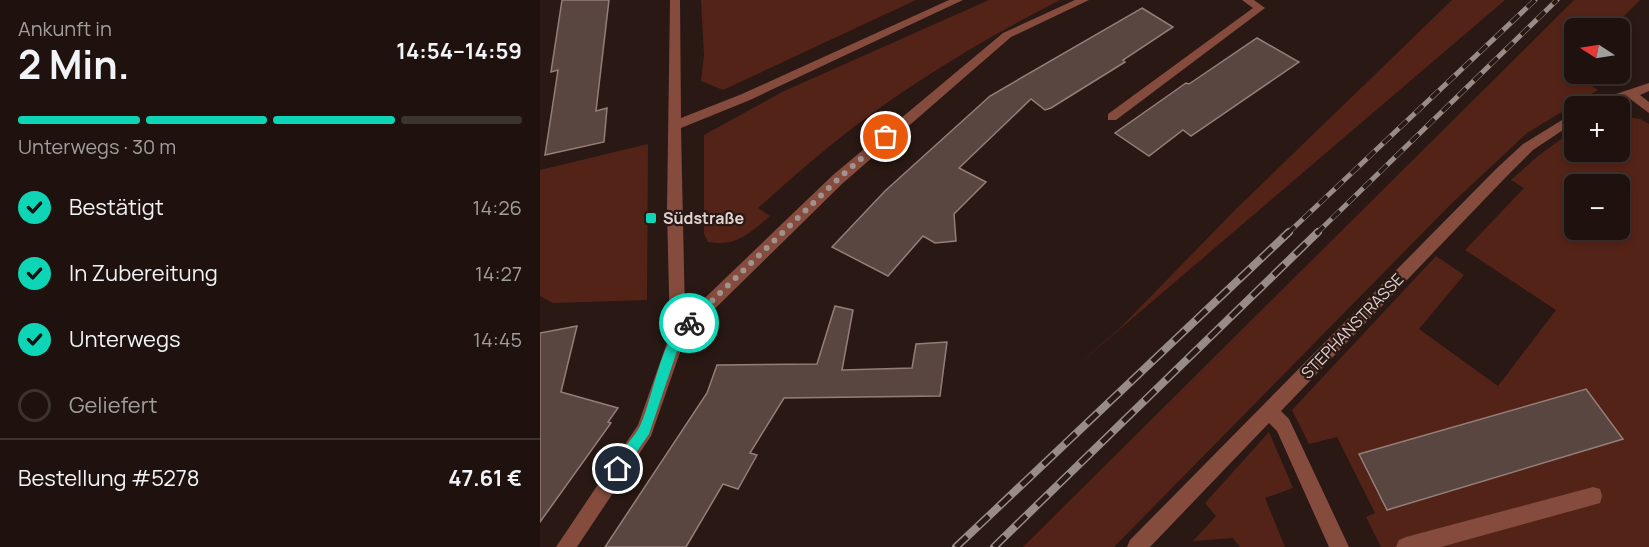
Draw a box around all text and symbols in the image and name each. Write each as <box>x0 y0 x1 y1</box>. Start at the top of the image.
text: Ankunft in <box>18 15 112 42</box>
north arrow <box>1564 18 1630 84</box>
map controls <box>1564 18 1630 240</box>
text: 14:54–14:59 <box>396 36 522 66</box>
text: 2 Min. <box>18 37 130 91</box>
button: + <box>1564 96 1630 162</box>
pin <box>860 111 911 162</box>
icon: bag <box>869 120 902 153</box>
text: Unterwegs · 30 m <box>18 133 176 160</box>
button: − <box>1564 174 1630 240</box>
icon: check <box>18 191 51 224</box>
text: Bestätigt <box>69 192 164 222</box>
text: 14:26 <box>473 194 522 221</box>
place label: Südstraße <box>663 207 745 229</box>
marker: Südstraße <box>644 211 658 225</box>
icon: check <box>18 257 51 290</box>
text: In Zubereitung <box>69 258 218 288</box>
text: 14:27 <box>475 260 522 287</box>
street label: STEPHANSTRASSE <box>1296 268 1408 384</box>
courier <box>659 293 719 353</box>
icon: bike <box>673 307 706 340</box>
icon: check <box>18 323 51 356</box>
text: Unterwegs <box>69 324 181 354</box>
text: 14:45 <box>473 326 522 353</box>
text: Geliefert <box>69 390 157 420</box>
pin <box>592 443 643 494</box>
icon: home <box>601 452 634 485</box>
text: Bestellung #5278 <box>18 463 200 493</box>
text: 47.61 € <box>448 463 522 493</box>

